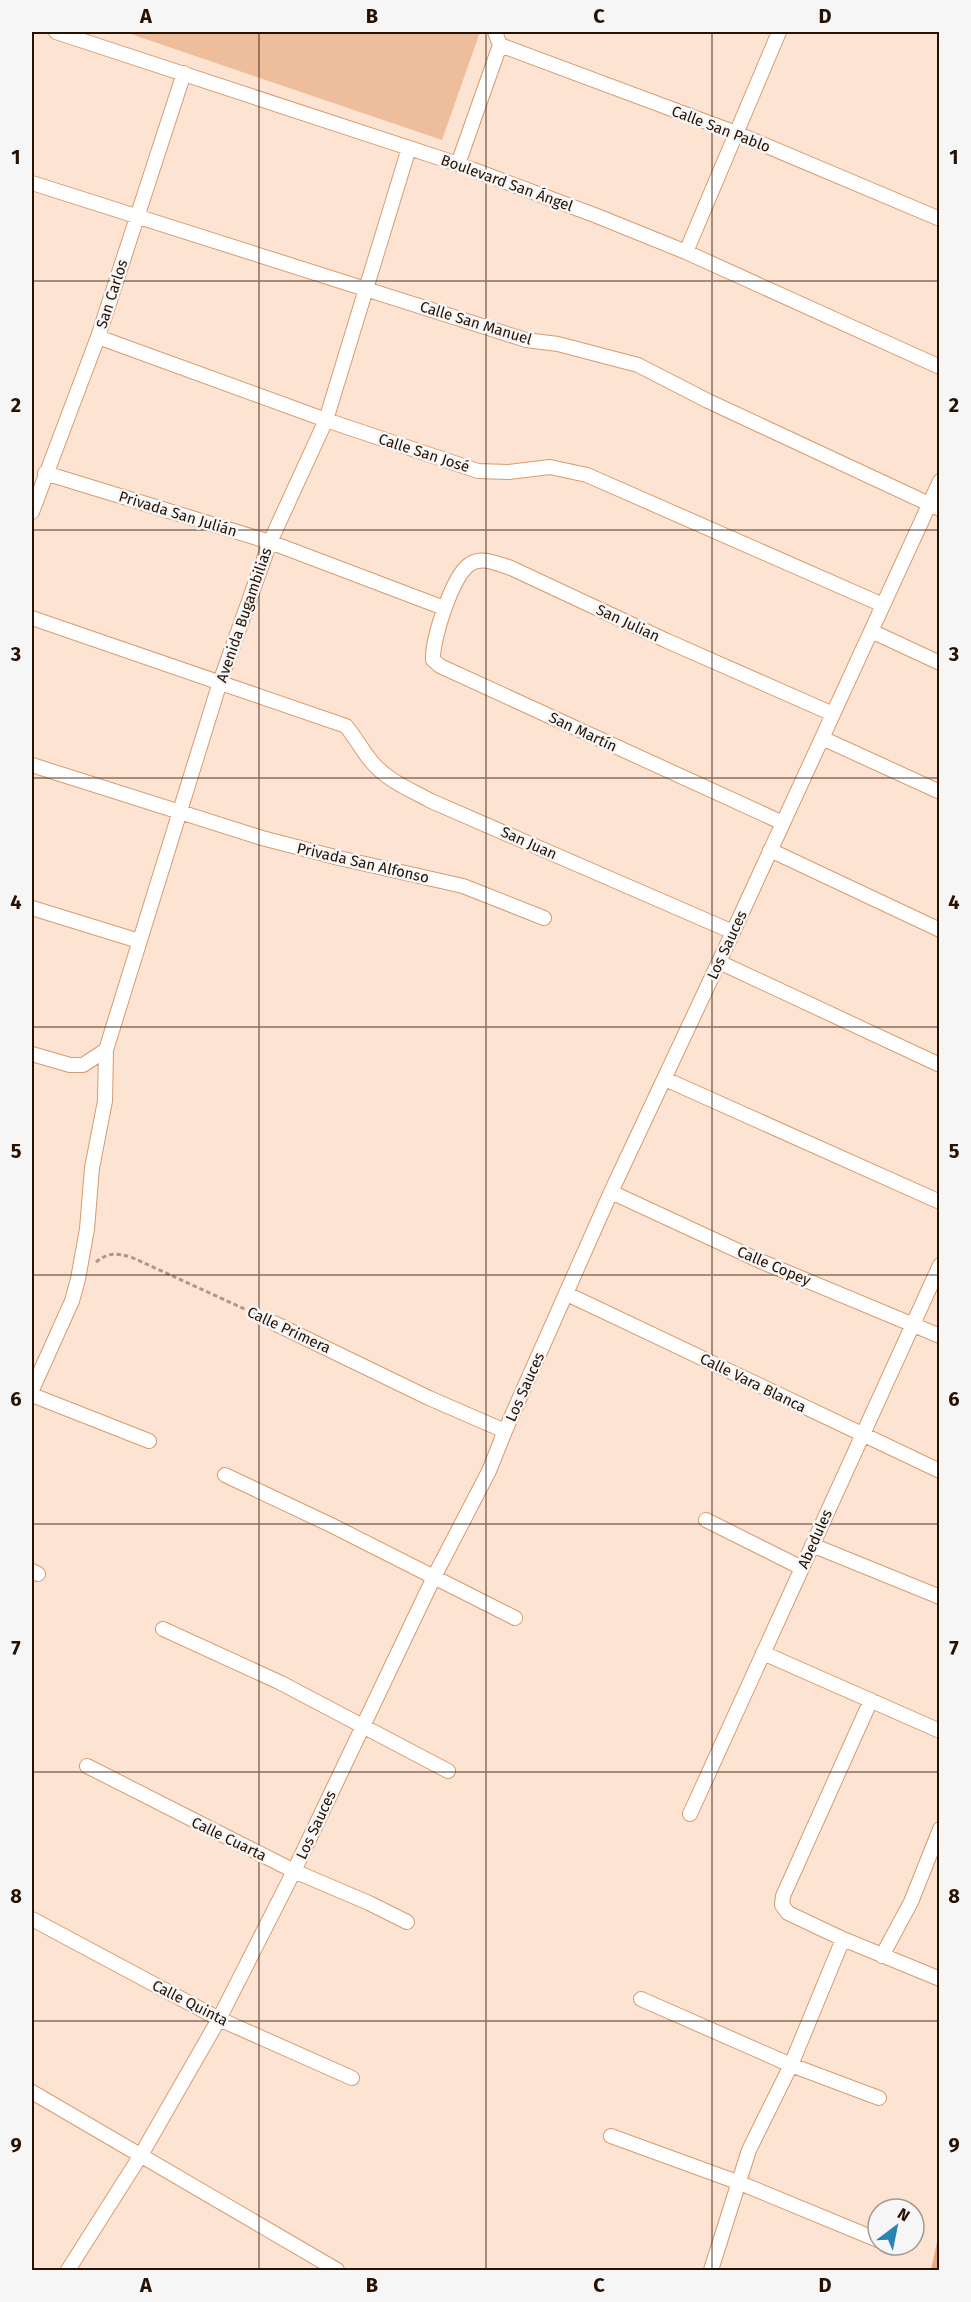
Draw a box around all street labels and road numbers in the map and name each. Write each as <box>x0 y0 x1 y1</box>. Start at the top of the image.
street label: Calle San Pablo <box>669 102 773 156</box>
street label: Boulevard San Ángel <box>438 151 576 215</box>
street label: San Carlos <box>92 257 132 331</box>
street label: Calle San Manuel <box>418 297 535 349</box>
street label: Calle San José <box>376 430 472 476</box>
street label: Privada San Julián <box>117 487 239 541</box>
street label: Avenida Bugambilias <box>212 545 276 685</box>
street label: San Julian <box>593 600 663 646</box>
street label: San Martín <box>546 708 620 756</box>
street label: San Juan <box>498 823 560 863</box>
street label: Privada San Alfonso <box>295 839 431 887</box>
street label: Los Sauces <box>703 908 751 982</box>
street label: Calle Copey <box>734 1242 814 1290</box>
street label: Calle Primera <box>244 1303 334 1357</box>
street label: Calle Vara Blanca <box>697 1349 809 1417</box>
street label: Los Sauces <box>502 1350 548 1424</box>
street label: Abedules <box>794 1507 836 1571</box>
street label: Los Sauces <box>292 1788 340 1862</box>
street label: Calle Cuarta <box>188 1813 270 1865</box>
street label: Calle Quinta <box>149 1976 231 2030</box>

